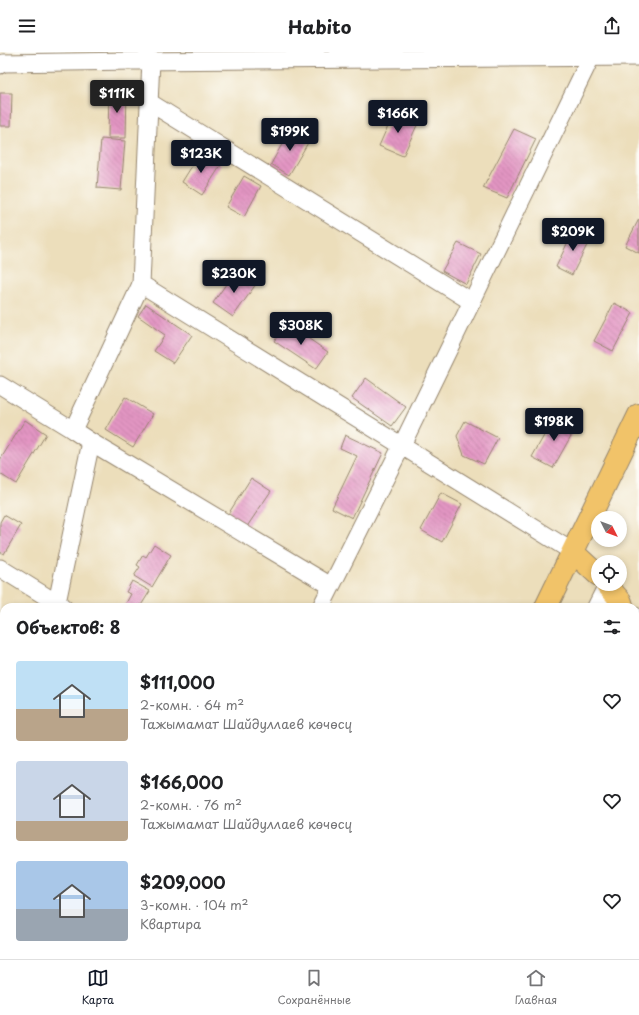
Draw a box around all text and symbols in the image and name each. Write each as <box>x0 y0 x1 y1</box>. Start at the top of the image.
text: Habito <box>288 13 351 40</box>
icon: menu <box>16 15 38 37</box>
icon: share <box>601 15 623 37</box>
pin: $111K <box>89 80 145 114</box>
text: $111K <box>99 83 135 102</box>
pin: $166K <box>370 100 426 134</box>
text: $166K <box>377 103 419 122</box>
pin: $199K <box>262 118 318 152</box>
text: $199K <box>270 121 310 140</box>
pin: $123K <box>173 140 229 174</box>
text: $123K <box>180 143 222 162</box>
pin: $209K <box>545 218 601 252</box>
text: $209K <box>551 221 595 240</box>
pin: $230K <box>206 260 262 294</box>
text: $230K <box>211 263 257 282</box>
pin: $308K <box>273 312 329 346</box>
text: $308K <box>279 315 323 334</box>
pin: $198K <box>526 408 582 442</box>
text: $198K <box>534 411 574 430</box>
north arrow <box>591 511 627 547</box>
map controls <box>591 511 627 591</box>
button: locate <box>591 555 627 591</box>
text: Объектов: 8 <box>16 614 120 640</box>
icon: filters <box>601 616 623 638</box>
text: $111,000 <box>140 669 215 695</box>
icon: home <box>48 677 96 725</box>
icon: heart <box>601 690 623 712</box>
text: 2-комн. · 64 m² <box>140 695 244 714</box>
text: Тажымамат Шайдуллаев көчөсү <box>140 714 352 733</box>
text: $166,000 <box>140 769 223 795</box>
icon: home <box>48 777 96 825</box>
icon: heart <box>601 790 623 812</box>
text: 2-комн. · 76 m² <box>140 795 242 814</box>
text: Тажымамат Шайдуллаев көчөсү <box>140 814 352 833</box>
text: $209,000 <box>140 869 226 895</box>
icon: home <box>48 877 96 925</box>
icon: heart <box>601 890 623 912</box>
text: 3-комн. · 104 m² <box>140 895 249 914</box>
text: Квартира <box>140 914 201 933</box>
tab: Карта <box>82 967 114 1008</box>
tab: Сохранённые <box>278 967 351 1008</box>
tab: Главная <box>515 967 557 1008</box>

